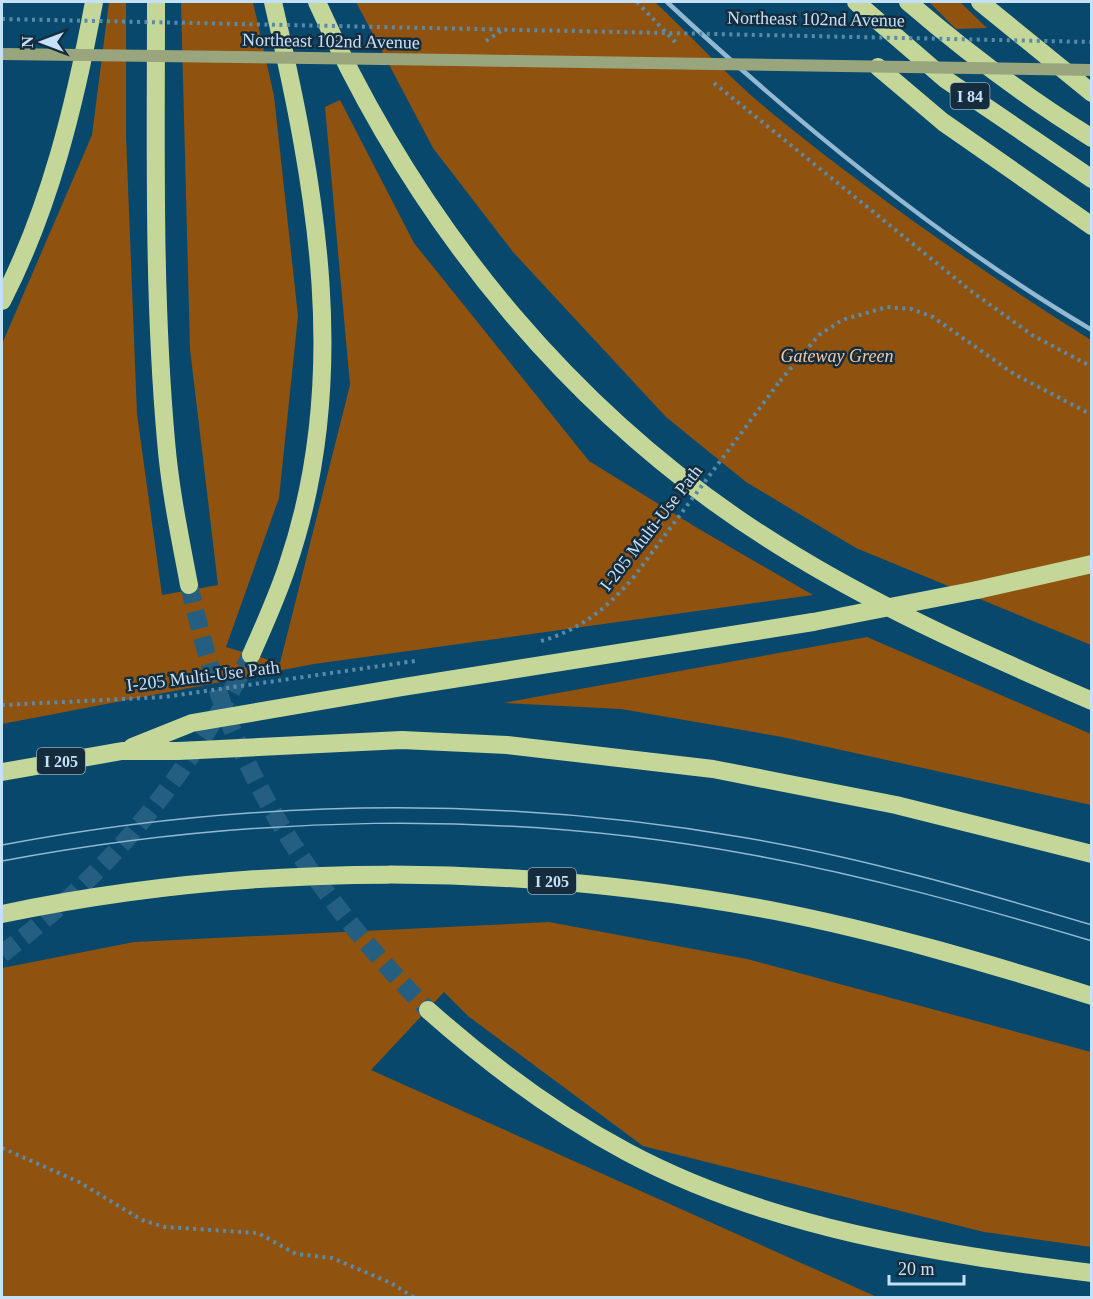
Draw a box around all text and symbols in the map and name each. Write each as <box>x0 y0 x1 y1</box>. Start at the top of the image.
street label: Northeast 102nd Avenue <box>727 7 905 31</box>
north arrow <box>12 12 72 72</box>
street label: Northeast 102nd Avenue <box>242 29 420 53</box>
text: N <box>19 36 36 48</box>
road number: I 84 <box>950 83 990 109</box>
park label: Gateway Green <box>781 346 893 366</box>
street label: I-205 Multi-Use Path <box>596 461 706 595</box>
street label: I-205 Multi-Use Path <box>125 657 281 695</box>
road number: I 205 <box>37 748 85 774</box>
road number: I 205 <box>528 868 576 894</box>
scale bar <box>889 1248 964 1286</box>
text: 20 m <box>898 1259 935 1279</box>

